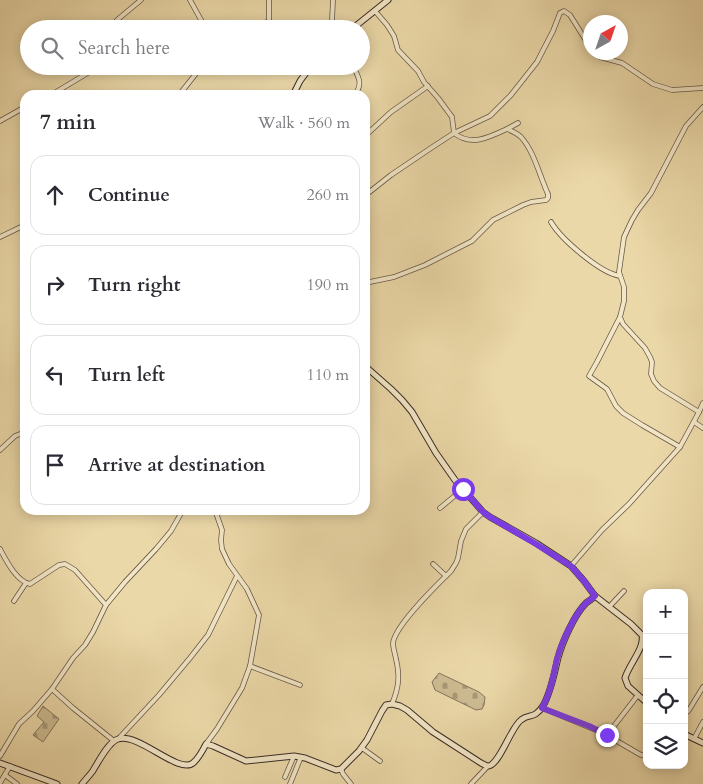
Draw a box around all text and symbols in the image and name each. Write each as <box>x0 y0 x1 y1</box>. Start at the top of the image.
north arrow <box>583 15 628 60</box>
search box <box>20 20 370 75</box>
icon: search <box>38 34 66 62</box>
text: Search here <box>78 35 170 61</box>
text: 7 min <box>40 108 96 137</box>
text: Walk · 560 m <box>258 112 350 134</box>
icon: ahead <box>41 181 69 209</box>
text: Continue <box>88 182 170 208</box>
text: 260 m <box>307 184 349 206</box>
icon: right <box>41 271 69 299</box>
text: Turn right <box>88 272 180 298</box>
text: 190 m <box>307 274 349 296</box>
icon: left <box>41 361 69 389</box>
text: Turn left <box>88 362 165 388</box>
text: 110 m <box>307 364 349 386</box>
icon: arrive <box>41 451 69 479</box>
text: Arrive at destination <box>88 452 265 478</box>
route start <box>452 478 475 501</box>
map controls <box>643 589 688 769</box>
button: + <box>643 589 688 634</box>
button: − <box>643 634 688 679</box>
button: locate <box>643 679 688 724</box>
route end <box>596 724 619 747</box>
button: layers <box>643 724 688 769</box>

